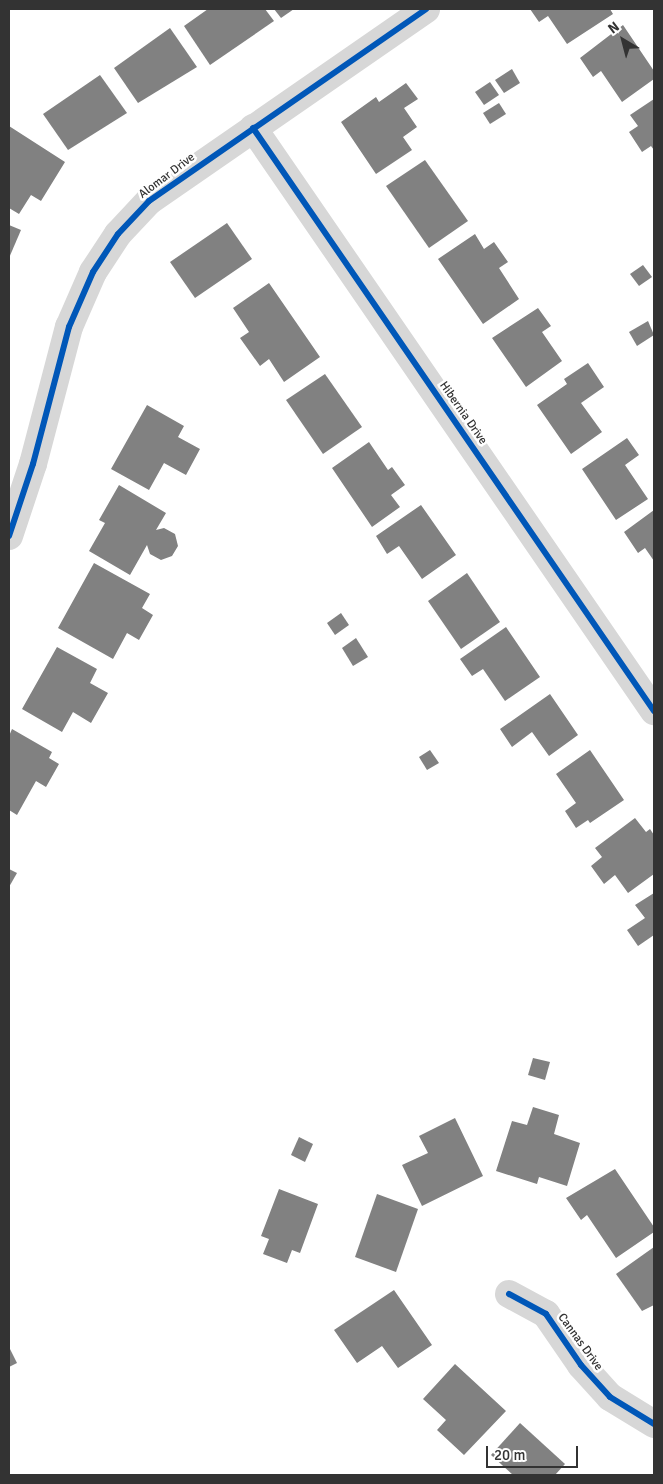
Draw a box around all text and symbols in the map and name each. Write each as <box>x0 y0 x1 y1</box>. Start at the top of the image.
north arrow <box>598 15 648 65</box>
text: N <box>605 18 623 37</box>
street label: Alomar Drive <box>136 150 198 202</box>
street label: Hibernia Drive <box>436 379 490 447</box>
street label: Cannas Drive <box>554 1311 606 1373</box>
scale bar <box>488 1436 580 1468</box>
text: 20 m <box>494 1446 525 1464</box>

